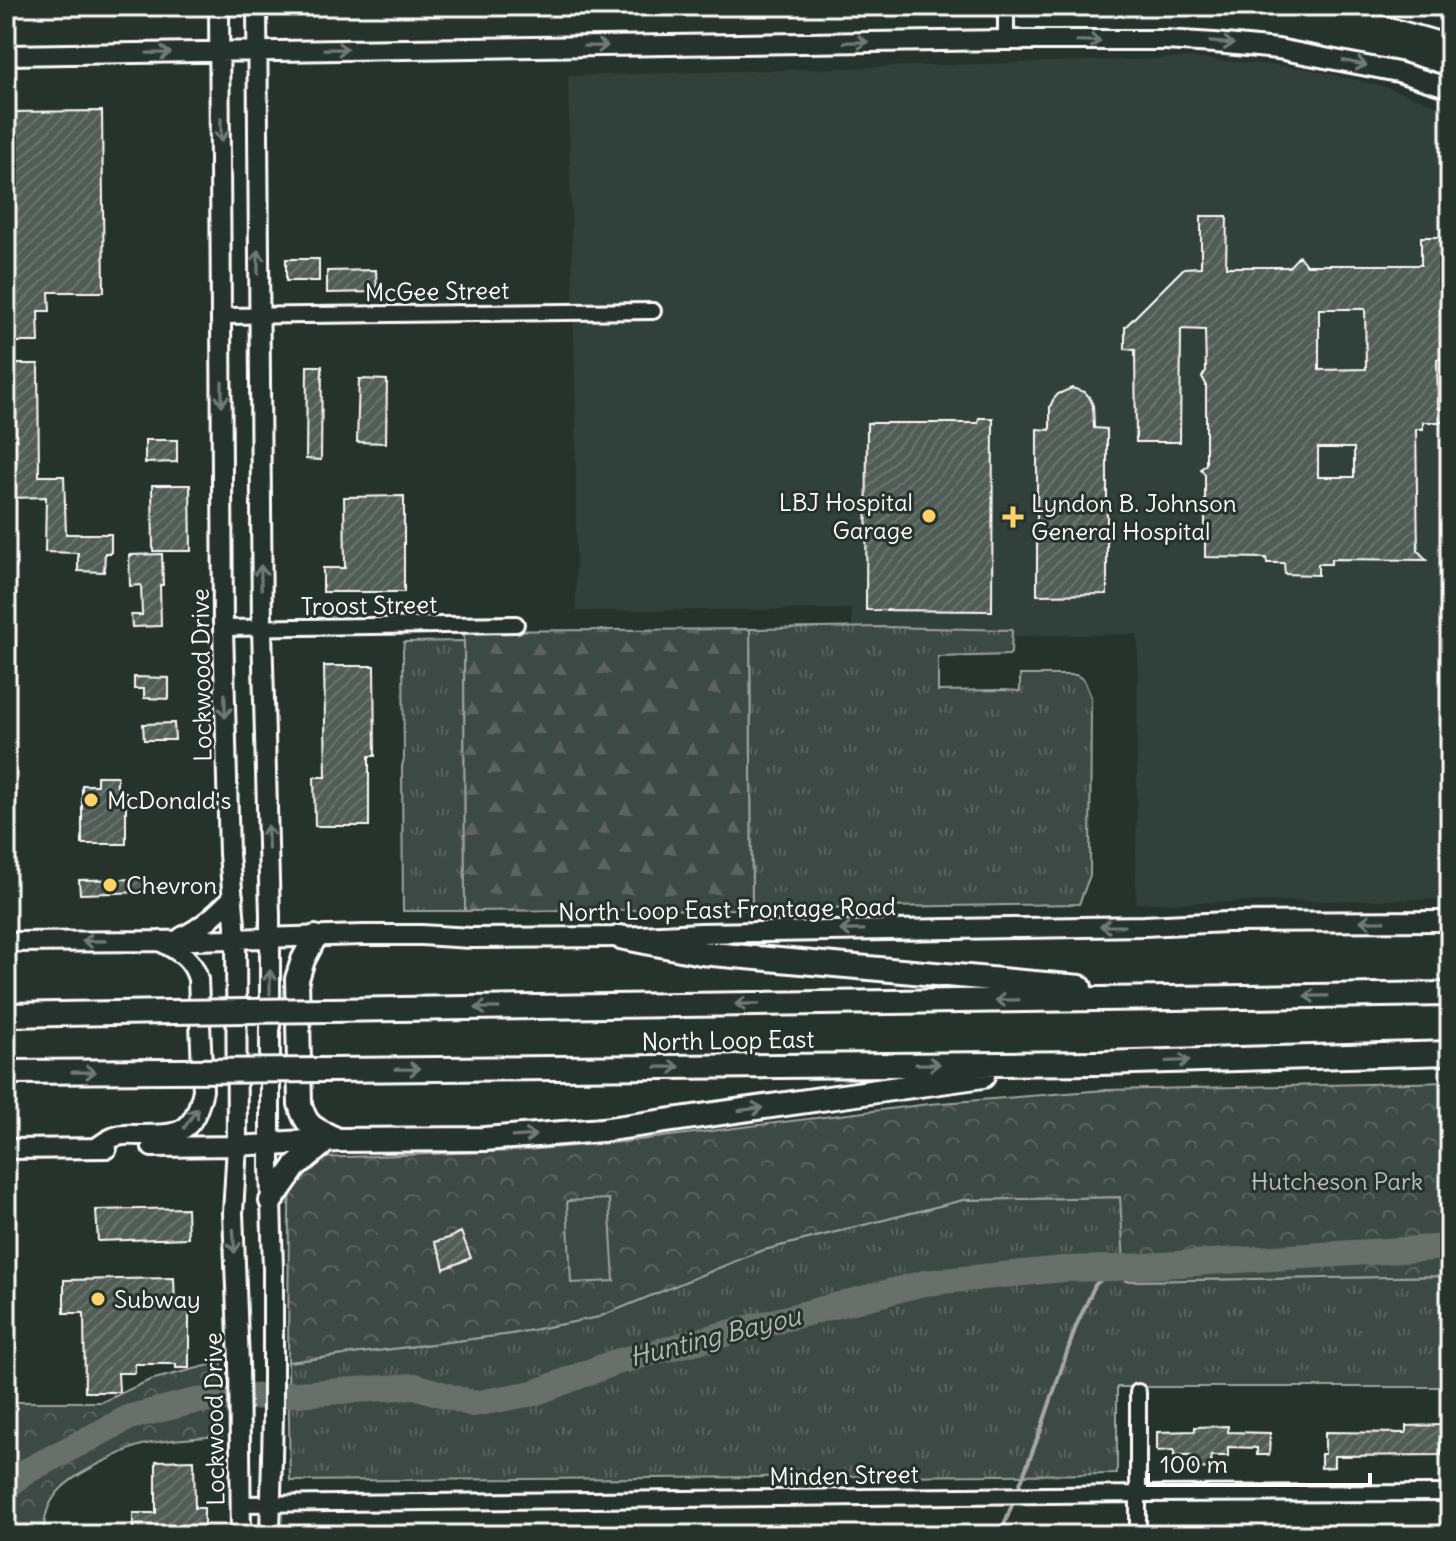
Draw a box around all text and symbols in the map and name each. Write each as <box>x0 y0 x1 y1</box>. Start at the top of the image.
one-way arrow <box>1075 33 1102 49</box>
one-way arrow <box>842 34 869 50</box>
one-way arrow <box>1208 36 1235 51</box>
one-way arrow <box>582 38 609 54</box>
one-way arrow <box>322 41 349 57</box>
one-way arrow <box>145 45 172 60</box>
one-way arrow <box>1342 56 1367 71</box>
one-way arrow <box>213 116 229 143</box>
one-way arrow <box>250 249 266 276</box>
street label: McGee Street <box>365 275 509 307</box>
one-way arrow <box>214 380 230 407</box>
place label: LBJ Hospital Garage <box>779 487 913 545</box>
place label: Lyndon B. Johnson General Hospital <box>1031 488 1237 546</box>
marker: Lyndon B. Johnson General Hospital <box>1002 506 1024 528</box>
marker: LBJ Hospital Garage <box>920 507 938 525</box>
one-way arrow <box>253 564 269 591</box>
street label: Lockwood Drive <box>184 588 218 762</box>
street label: Troost Street <box>301 589 437 621</box>
one-way arrow <box>217 692 233 719</box>
place label: McDonald's <box>107 785 231 815</box>
marker: McDonald's <box>82 791 100 809</box>
one-way arrow <box>260 824 275 851</box>
place label: Chevron <box>126 870 217 900</box>
marker: Chevron <box>101 876 119 894</box>
street label: North Loop East Frontage Road <box>558 891 896 927</box>
one-way arrow <box>1359 913 1386 929</box>
one-way arrow <box>1099 918 1126 934</box>
one-way arrow <box>839 922 866 938</box>
one-way arrow <box>81 934 108 949</box>
one-way arrow <box>262 969 278 996</box>
one-way arrow <box>1303 988 1330 1004</box>
one-way arrow <box>994 993 1021 1008</box>
one-way arrow <box>734 996 761 1012</box>
one-way arrow <box>474 1000 501 1016</box>
street label: North Loop East <box>641 1023 815 1057</box>
one-way arrow <box>1164 1053 1191 1068</box>
one-way arrow <box>914 1056 941 1072</box>
one-way arrow <box>654 1059 681 1075</box>
one-way arrow <box>394 1061 421 1077</box>
one-way arrow <box>70 1064 97 1080</box>
one-way arrow <box>738 1101 763 1116</box>
one-way arrow <box>182 1108 199 1130</box>
one-way arrow <box>510 1128 537 1143</box>
park label: Hutcheson Park <box>1251 1166 1423 1196</box>
one-way arrow <box>226 1227 241 1254</box>
place label: Subway <box>114 1284 201 1314</box>
marker: Subway <box>89 1290 107 1308</box>
water label: Hunting Bayou <box>626 1298 806 1373</box>
street label: Lockwood Drive <box>197 1332 231 1506</box>
scale bar <box>1148 1437 1370 1487</box>
text: 100 m <box>1160 1449 1228 1479</box>
street label: Minden Street <box>769 1459 919 1491</box>

